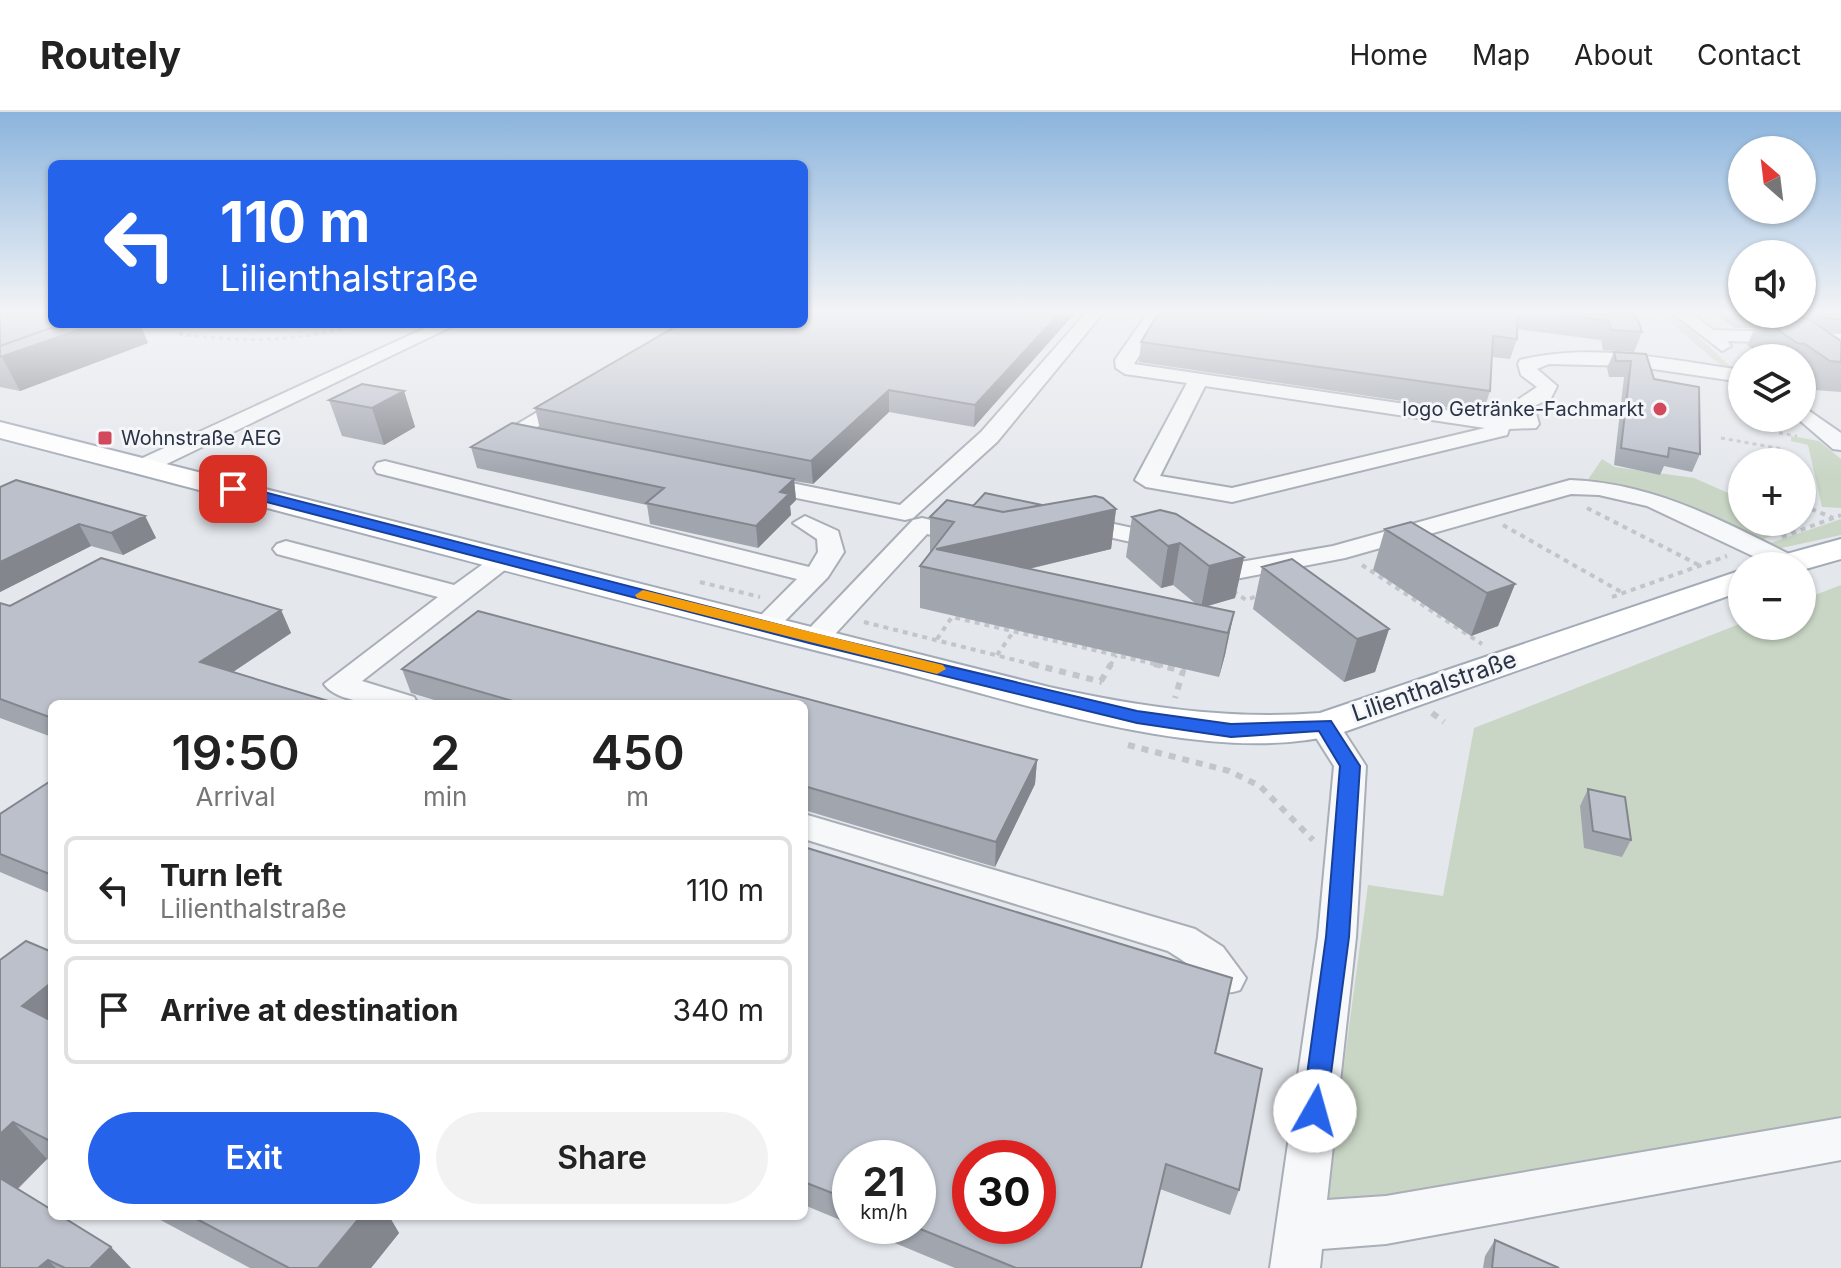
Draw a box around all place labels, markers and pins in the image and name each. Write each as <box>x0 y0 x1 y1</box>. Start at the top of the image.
place label: logo Getränke-Fachmarkt <box>1402 397 1644 421</box>
marker: logo Getränke-Fachmarkt <box>1651 400 1669 418</box>
place label: Wohnstraße AEG <box>121 426 282 450</box>
marker: Wohnstraße AEG <box>96 429 114 447</box>
pin <box>199 455 267 523</box>

